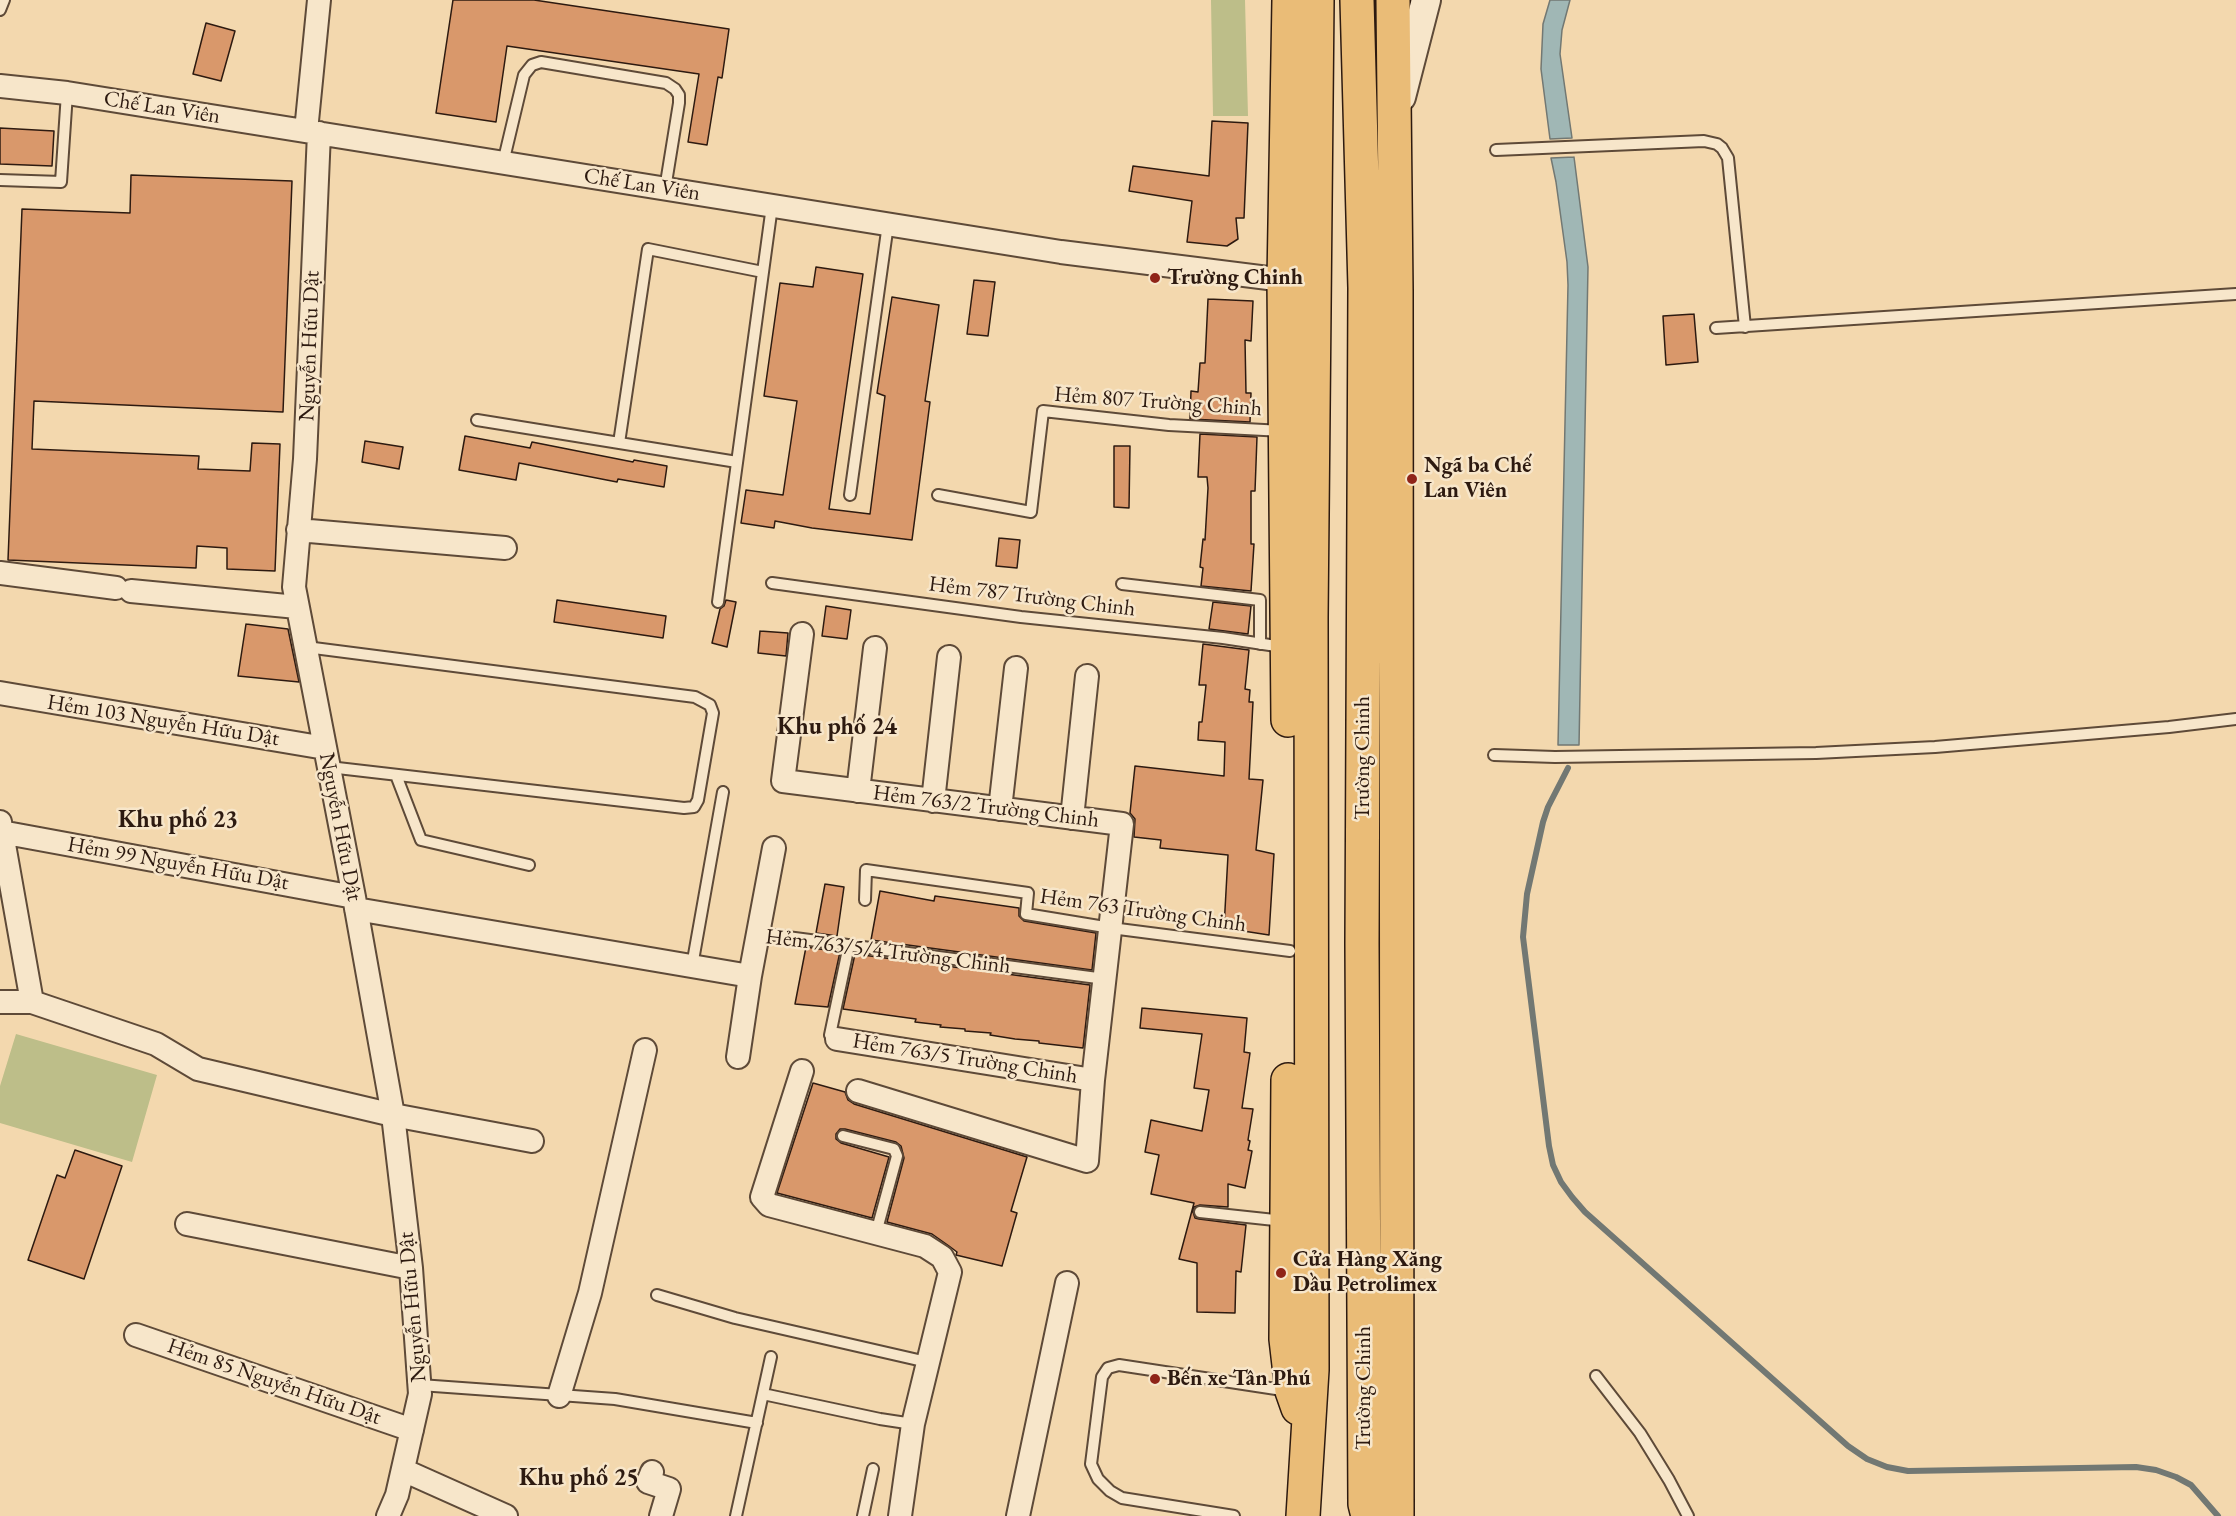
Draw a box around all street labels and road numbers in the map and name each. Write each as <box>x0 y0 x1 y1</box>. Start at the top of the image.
street label: Chế Lan Viên <box>102 86 222 130</box>
street label: Chế Lan Viên <box>582 163 702 207</box>
street label: Nguyễn Hữu Dật <box>294 270 326 422</box>
street label: Hẻm 807 Trường Chinh <box>1053 382 1263 422</box>
street label: Hẻm 787 Trường Chinh <box>927 571 1137 623</box>
street label: Hẻm 103 Nguyễn Hữu Dật <box>45 690 281 752</box>
street label: Trường Chinh <box>1350 696 1376 820</box>
street label: Nguyễn Hữu Dật <box>313 751 367 903</box>
street label: Hẻm 763/2 Trường Chinh <box>871 780 1101 834</box>
street label: Hẻm 99 Nguyễn Hữu Dật <box>65 832 291 896</box>
street label: Hẻm 763 Trường Chinh <box>1038 883 1248 939</box>
street label: Hẻm 763/5/4 Trường Chinh <box>764 924 1012 980</box>
street label: Hẻm 763/5 Trường Chinh <box>851 1028 1079 1090</box>
street label: Nguyễn Hữu Dật <box>393 1231 433 1383</box>
street label: Trường Chinh <box>1351 1326 1377 1450</box>
street label: Hẻm 85 Nguyễn Hữu Dật <box>164 1333 384 1431</box>

